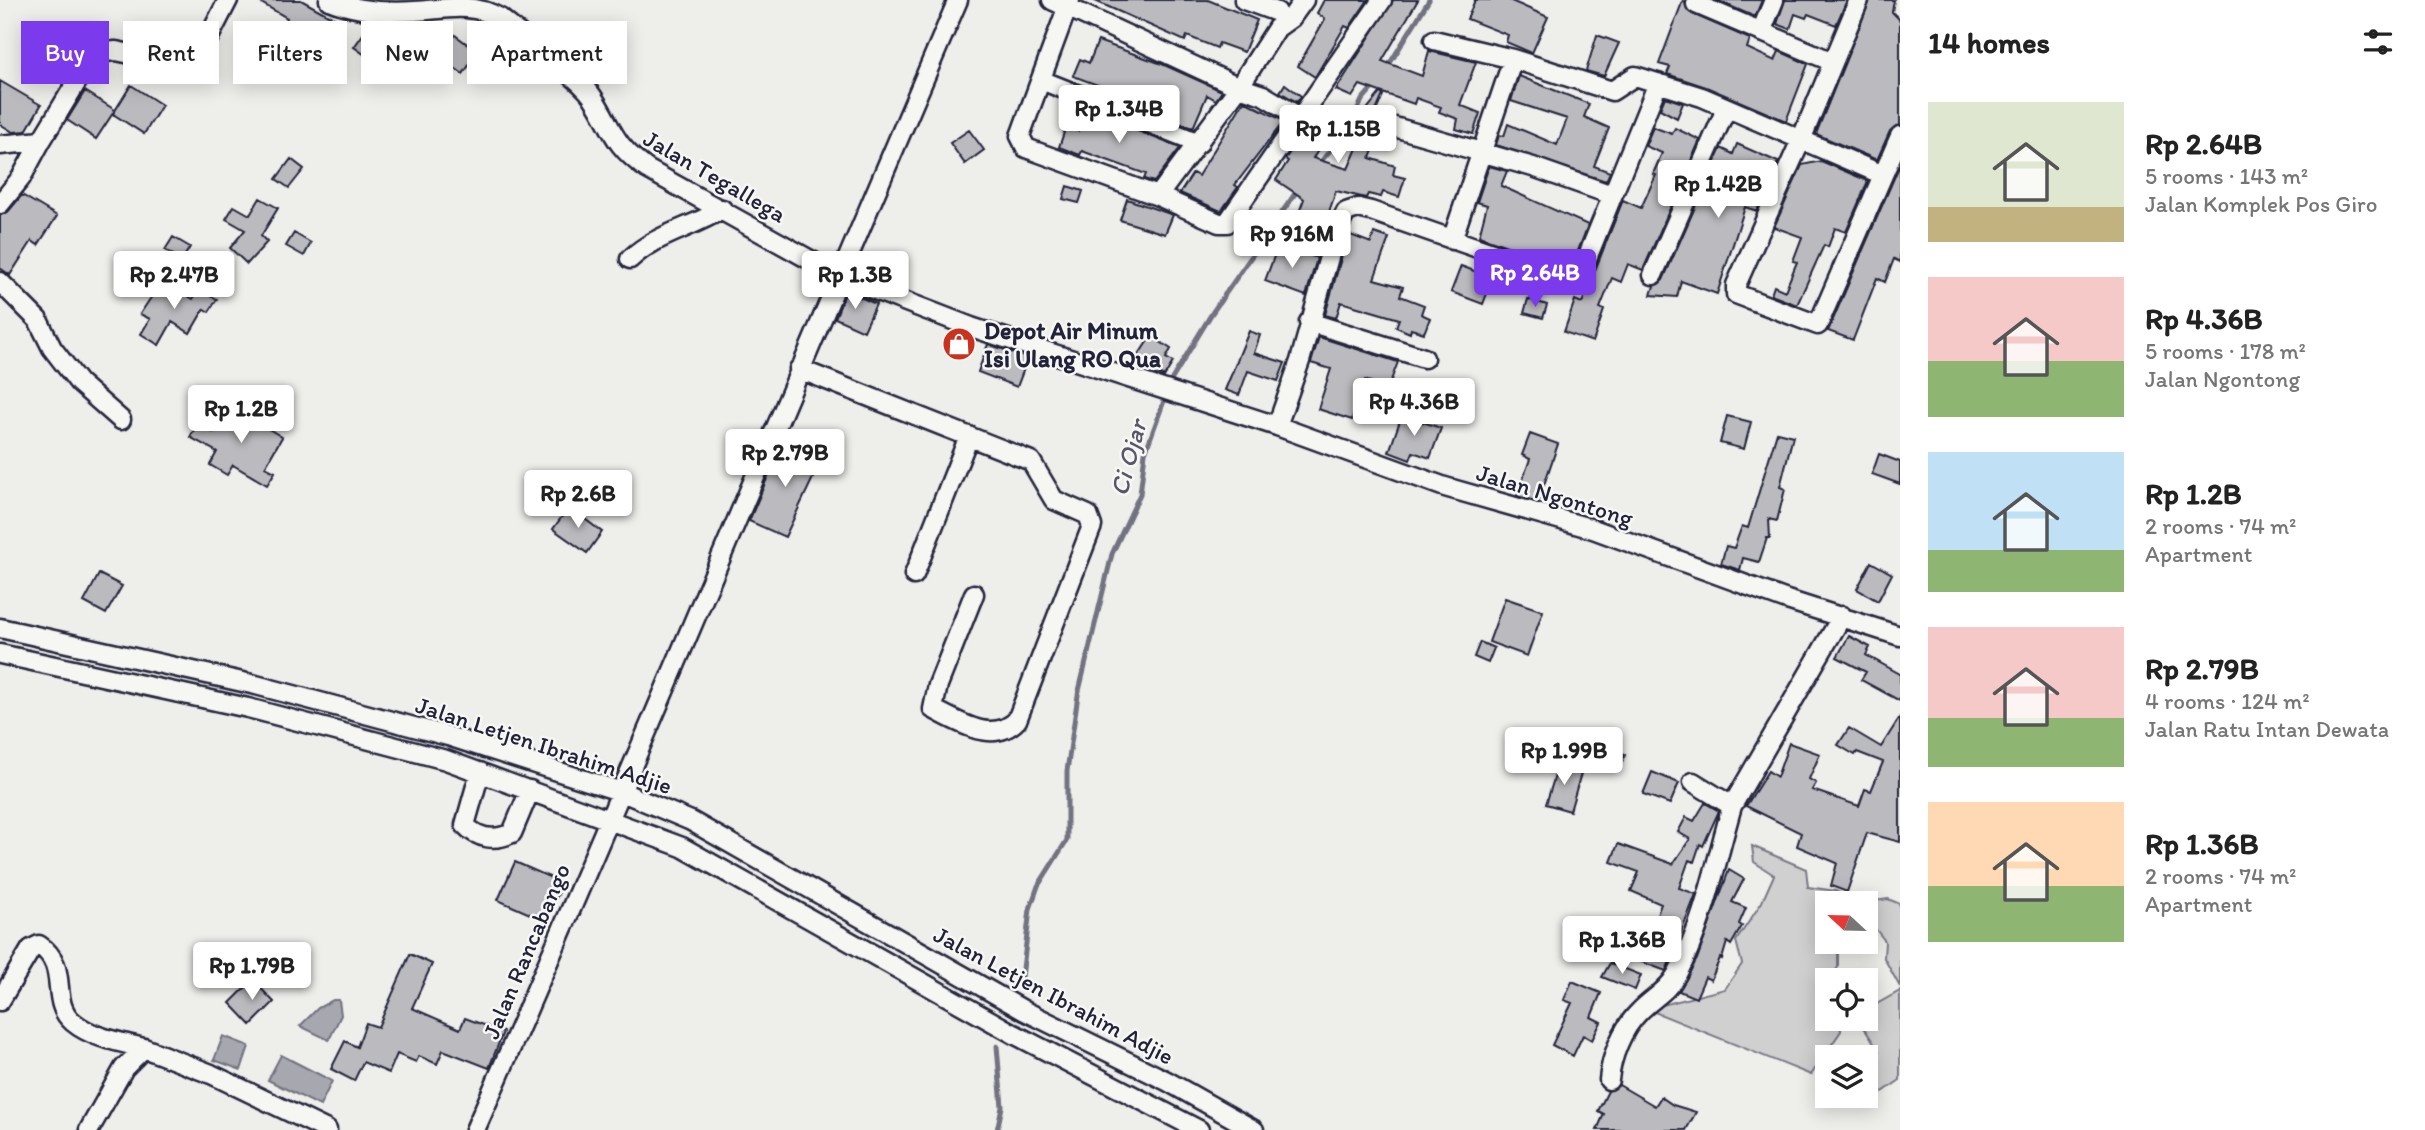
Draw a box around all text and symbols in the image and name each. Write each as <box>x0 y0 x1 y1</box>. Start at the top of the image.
chip: Buy <box>21 21 109 84</box>
chip: Rent <box>123 21 219 84</box>
chip: Filters <box>233 21 347 84</box>
chip: New <box>361 21 453 84</box>
chip: Apartment <box>467 21 627 84</box>
icon: filters <box>2359 23 2397 61</box>
text: 14 homes <box>1928 24 2050 61</box>
pin: Rp 1.34B <box>1047 86 1191 145</box>
text: Rp 1.34B <box>1075 94 1163 122</box>
pin: Rp 1.15B <box>1266 106 1410 165</box>
text: Rp 1.15B <box>1295 114 1381 142</box>
street label: Jalan Tegallega <box>638 123 792 229</box>
text: Rp 2.64B <box>2145 125 2262 162</box>
icon: home <box>1984 130 2068 214</box>
pin: Rp 1.42B <box>1646 160 1790 220</box>
text: 5 rooms · 143 m² <box>2145 162 2308 190</box>
text: Rp 1.42B <box>1674 169 1762 197</box>
text: Jalan Komplek Pos Giro <box>2145 190 2378 218</box>
pin: Rp 916M <box>1227 210 1357 270</box>
text: Rp 916M <box>1250 219 1334 247</box>
pin: Rp 2.64B <box>1463 250 1607 309</box>
pin: Rp 2.47B <box>102 252 246 311</box>
pin: Rp 1.3B <box>790 252 920 311</box>
text: Rp 2.64B <box>1490 258 1580 286</box>
text: Rp 2.47B <box>129 260 219 288</box>
text: Rp 1.3B <box>818 260 892 288</box>
text: Rp 4.36B <box>2145 300 2263 337</box>
icon: home <box>1984 305 2068 389</box>
place label: Depot Air Minum Isi Ulang RO Qua <box>984 316 1161 374</box>
shop icon: Depot Air Minum Isi Ulang RO Qua <box>940 325 978 363</box>
text: 5 rooms · 178 m² <box>2145 337 2306 365</box>
text: Jalan Ngontong <box>2145 365 2300 393</box>
pin: Rp 4.36B <box>1342 378 1486 438</box>
pin: Rp 1.2B <box>176 386 306 445</box>
text: Rp 4.36B <box>1369 387 1459 415</box>
text: Rp 1.2B <box>204 394 278 422</box>
water label: Ci Ojar <box>1103 414 1154 499</box>
pin: Rp 2.79B <box>713 430 857 489</box>
text: Rp 2.79B <box>741 438 829 466</box>
street label: Jalan Ngontong <box>1473 457 1637 533</box>
pin: Rp 2.6B <box>513 470 643 530</box>
text: Rp 1.2B <box>2145 475 2242 512</box>
text: Rp 2.6B <box>540 479 616 507</box>
icon: home <box>1984 480 2068 564</box>
text: 2 rooms · 74 m² <box>2145 512 2297 540</box>
text: Apartment <box>2145 540 2252 568</box>
text: Rp 2.79B <box>2145 650 2259 687</box>
icon: home <box>1984 655 2068 739</box>
text: 4 rooms · 124 m² <box>2145 687 2310 715</box>
street label: Jalan Letjen Ibrahim Adjie <box>412 690 676 800</box>
text: Jalan Ratu Intan Dewata <box>2145 715 2389 743</box>
pin: Rp 1.99B <box>1492 728 1636 787</box>
text: Rp 1.99B <box>1521 736 1607 764</box>
text: Rp 1.36B <box>2145 825 2259 862</box>
icon: home <box>1984 830 2068 914</box>
street label: Jalan Rancabango <box>476 859 576 1043</box>
text: 2 rooms · 74 m² <box>2145 862 2297 890</box>
text: Apartment <box>2145 890 2252 918</box>
north arrow <box>1815 891 1878 954</box>
map controls <box>1815 891 1878 1108</box>
pin: Rp 1.36B <box>1550 916 1694 976</box>
street label: Jalan Letjen Ibrahim Adjie <box>929 919 1179 1071</box>
text: Rp 1.36B <box>1578 925 1666 953</box>
pin: Rp 1.79B <box>180 942 324 1002</box>
text: Rp 1.79B <box>209 951 295 979</box>
button: locate <box>1815 968 1878 1031</box>
button: layers <box>1815 1045 1878 1108</box>

